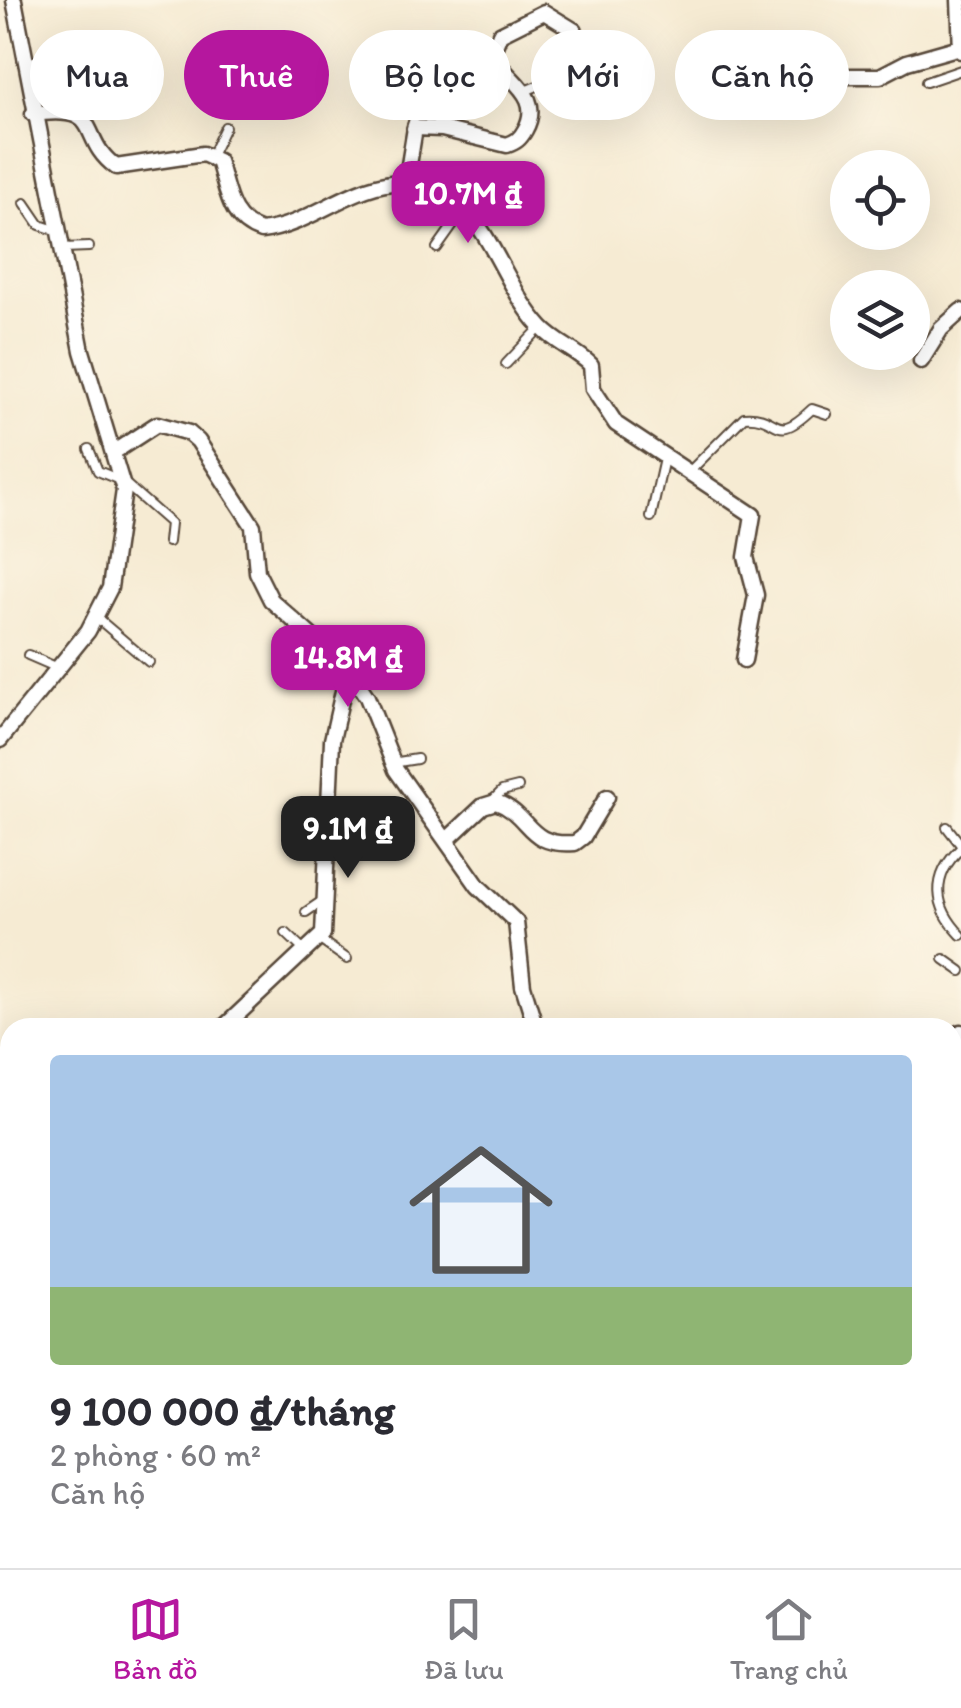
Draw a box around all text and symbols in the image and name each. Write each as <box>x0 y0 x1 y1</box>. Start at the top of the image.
chip: Mua <box>30 30 164 120</box>
chip: Thuê <box>184 30 329 120</box>
chip: Bộ lọc <box>349 30 511 120</box>
chip: Mới <box>531 30 655 120</box>
chip: Căn hộ <box>675 30 849 120</box>
map controls <box>830 150 930 370</box>
button: locate <box>830 150 930 250</box>
pin: 10.7M ₫ <box>376 161 560 246</box>
text: 10.7M ₫ <box>414 174 522 212</box>
button: layers <box>830 270 930 370</box>
pin: 14.8M ₫ <box>256 625 440 710</box>
text: 14.8M ₫ <box>293 638 403 676</box>
pin: 9.1M ₫ <box>267 796 429 881</box>
text: 9.1M ₫ <box>303 809 393 847</box>
icon: home <box>391 1120 571 1300</box>
text: 9 100 000 ₫/tháng <box>50 1385 395 1436</box>
text: 2 phòng · 60 m² <box>50 1436 261 1474</box>
text: Căn hộ <box>50 1474 145 1512</box>
tab: Bản đồ <box>113 1592 198 1686</box>
tab: Đã lưu <box>424 1592 504 1686</box>
tab: Trang chủ <box>730 1592 848 1686</box>

